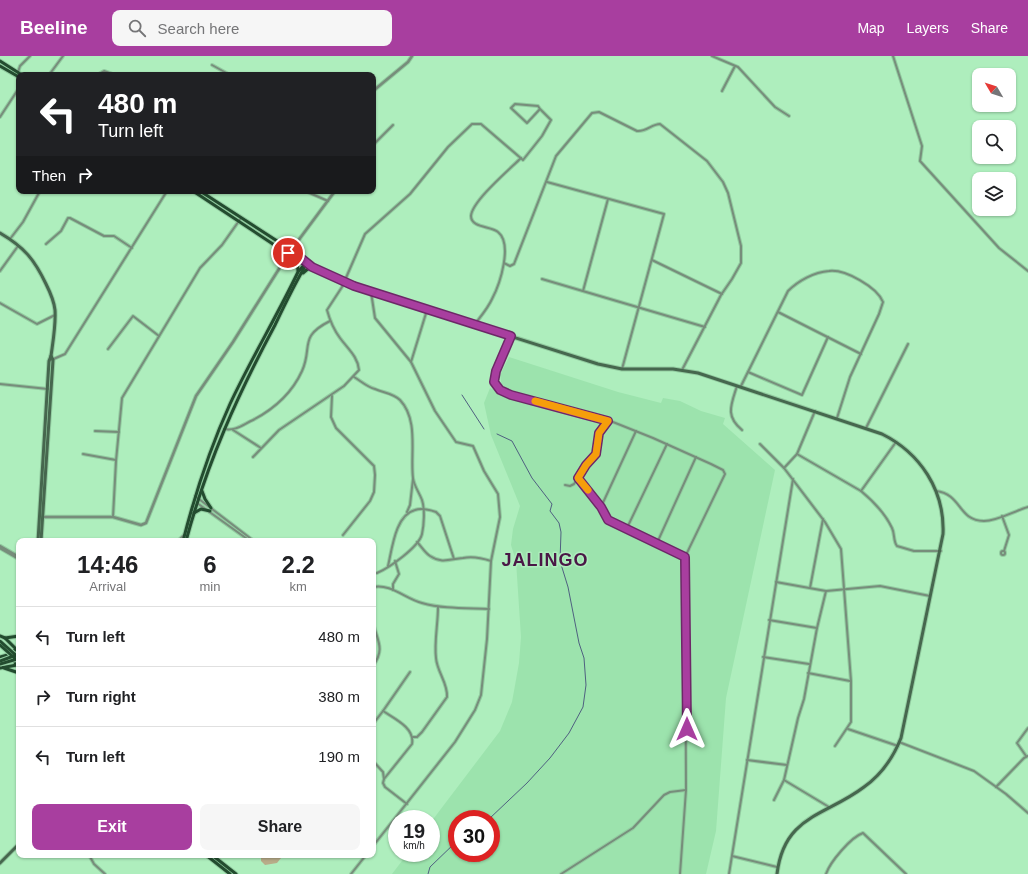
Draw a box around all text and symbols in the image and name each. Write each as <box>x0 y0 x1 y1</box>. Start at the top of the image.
search box <box>112 10 392 46</box>
text: Beeline <box>20 17 88 38</box>
icon: search <box>126 17 148 39</box>
text: Search here <box>158 20 239 37</box>
text: Map <box>857 20 885 36</box>
text: Layers <box>907 20 949 36</box>
text: Share <box>971 20 1008 36</box>
north arrow <box>972 68 1016 112</box>
map controls <box>972 68 1016 216</box>
icon: left <box>32 88 84 140</box>
text: 480 m <box>98 88 177 119</box>
button: search <box>972 120 1016 164</box>
text: Turn left <box>98 121 163 141</box>
icon: right <box>74 164 96 186</box>
text: Then <box>32 167 66 184</box>
button: layers <box>972 172 1016 216</box>
pin <box>271 236 305 270</box>
icon: arrive <box>277 242 299 264</box>
district label: JALINGO <box>501 550 589 570</box>
text: 14:46 <box>77 551 138 578</box>
text: 6 <box>203 551 217 578</box>
text: 2.2 <box>282 551 315 578</box>
text: Arrival <box>89 579 126 594</box>
text: min <box>200 579 220 594</box>
text: km <box>290 579 307 594</box>
icon: left <box>32 626 54 648</box>
text: Turn left <box>66 628 125 645</box>
text: 480 m <box>318 628 360 645</box>
icon: right <box>32 686 54 708</box>
text: Turn right <box>66 688 136 705</box>
text: 380 m <box>318 688 360 705</box>
position arrow <box>666 708 708 750</box>
icon: left <box>32 746 54 768</box>
text: Turn left <box>66 748 125 765</box>
text: 190 m <box>318 748 360 765</box>
button: Exit <box>32 804 192 850</box>
button: Share <box>200 804 360 850</box>
speed limit sign: 30 <box>448 810 500 862</box>
text: 19 <box>403 820 425 842</box>
text: km/h <box>403 840 425 851</box>

